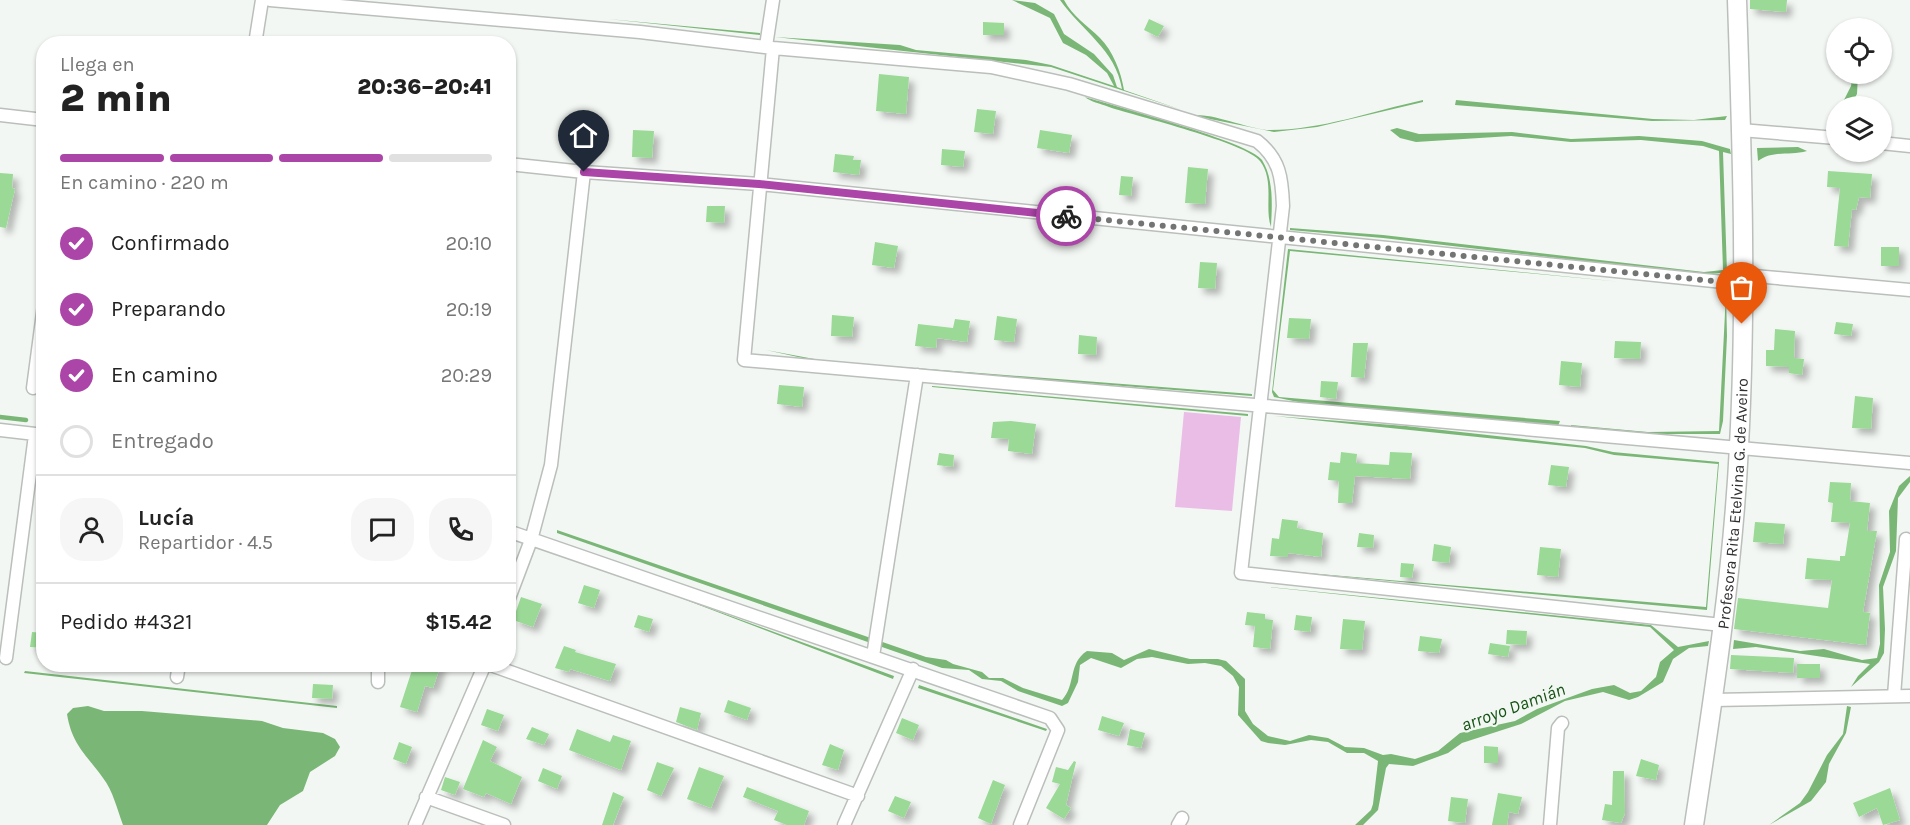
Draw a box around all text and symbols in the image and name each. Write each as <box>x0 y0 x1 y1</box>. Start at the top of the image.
map controls <box>1826 18 1892 162</box>
button: locate <box>1826 18 1892 84</box>
text: Llega en <box>60 53 135 76</box>
text: 20:36–20:41 <box>357 74 492 100</box>
text: 2 min <box>60 75 172 121</box>
button: layers <box>1826 96 1892 162</box>
pin <box>558 110 609 172</box>
icon: home <box>567 119 600 152</box>
text: En camino · 220 m <box>60 171 229 194</box>
courier <box>1036 186 1096 246</box>
icon: bike <box>1050 200 1083 233</box>
icon: check <box>60 227 93 260</box>
text: Confirmado <box>111 230 230 256</box>
text: 20:10 <box>445 232 492 255</box>
pin <box>1716 262 1767 324</box>
icon: bag <box>1725 271 1758 304</box>
icon: check <box>60 293 93 326</box>
text: Preparando <box>111 296 226 322</box>
text: 20:19 <box>446 298 492 321</box>
icon: check <box>60 359 93 392</box>
text: En camino <box>111 362 218 388</box>
text: 20:29 <box>441 364 492 387</box>
street label: Profesora Rita Etelvina G. de Aveiro <box>1713 378 1751 630</box>
text: Entregado <box>111 428 214 454</box>
button: person <box>60 498 123 561</box>
button: chat <box>351 498 414 561</box>
button: phone <box>429 498 492 561</box>
text: Lucía <box>138 505 194 531</box>
text: Repartidor · 4.5 <box>138 531 273 554</box>
text: Pedido #4321 <box>60 609 192 635</box>
text: $15.42 <box>425 609 492 635</box>
water label: arroyo Damián <box>1458 678 1568 736</box>

